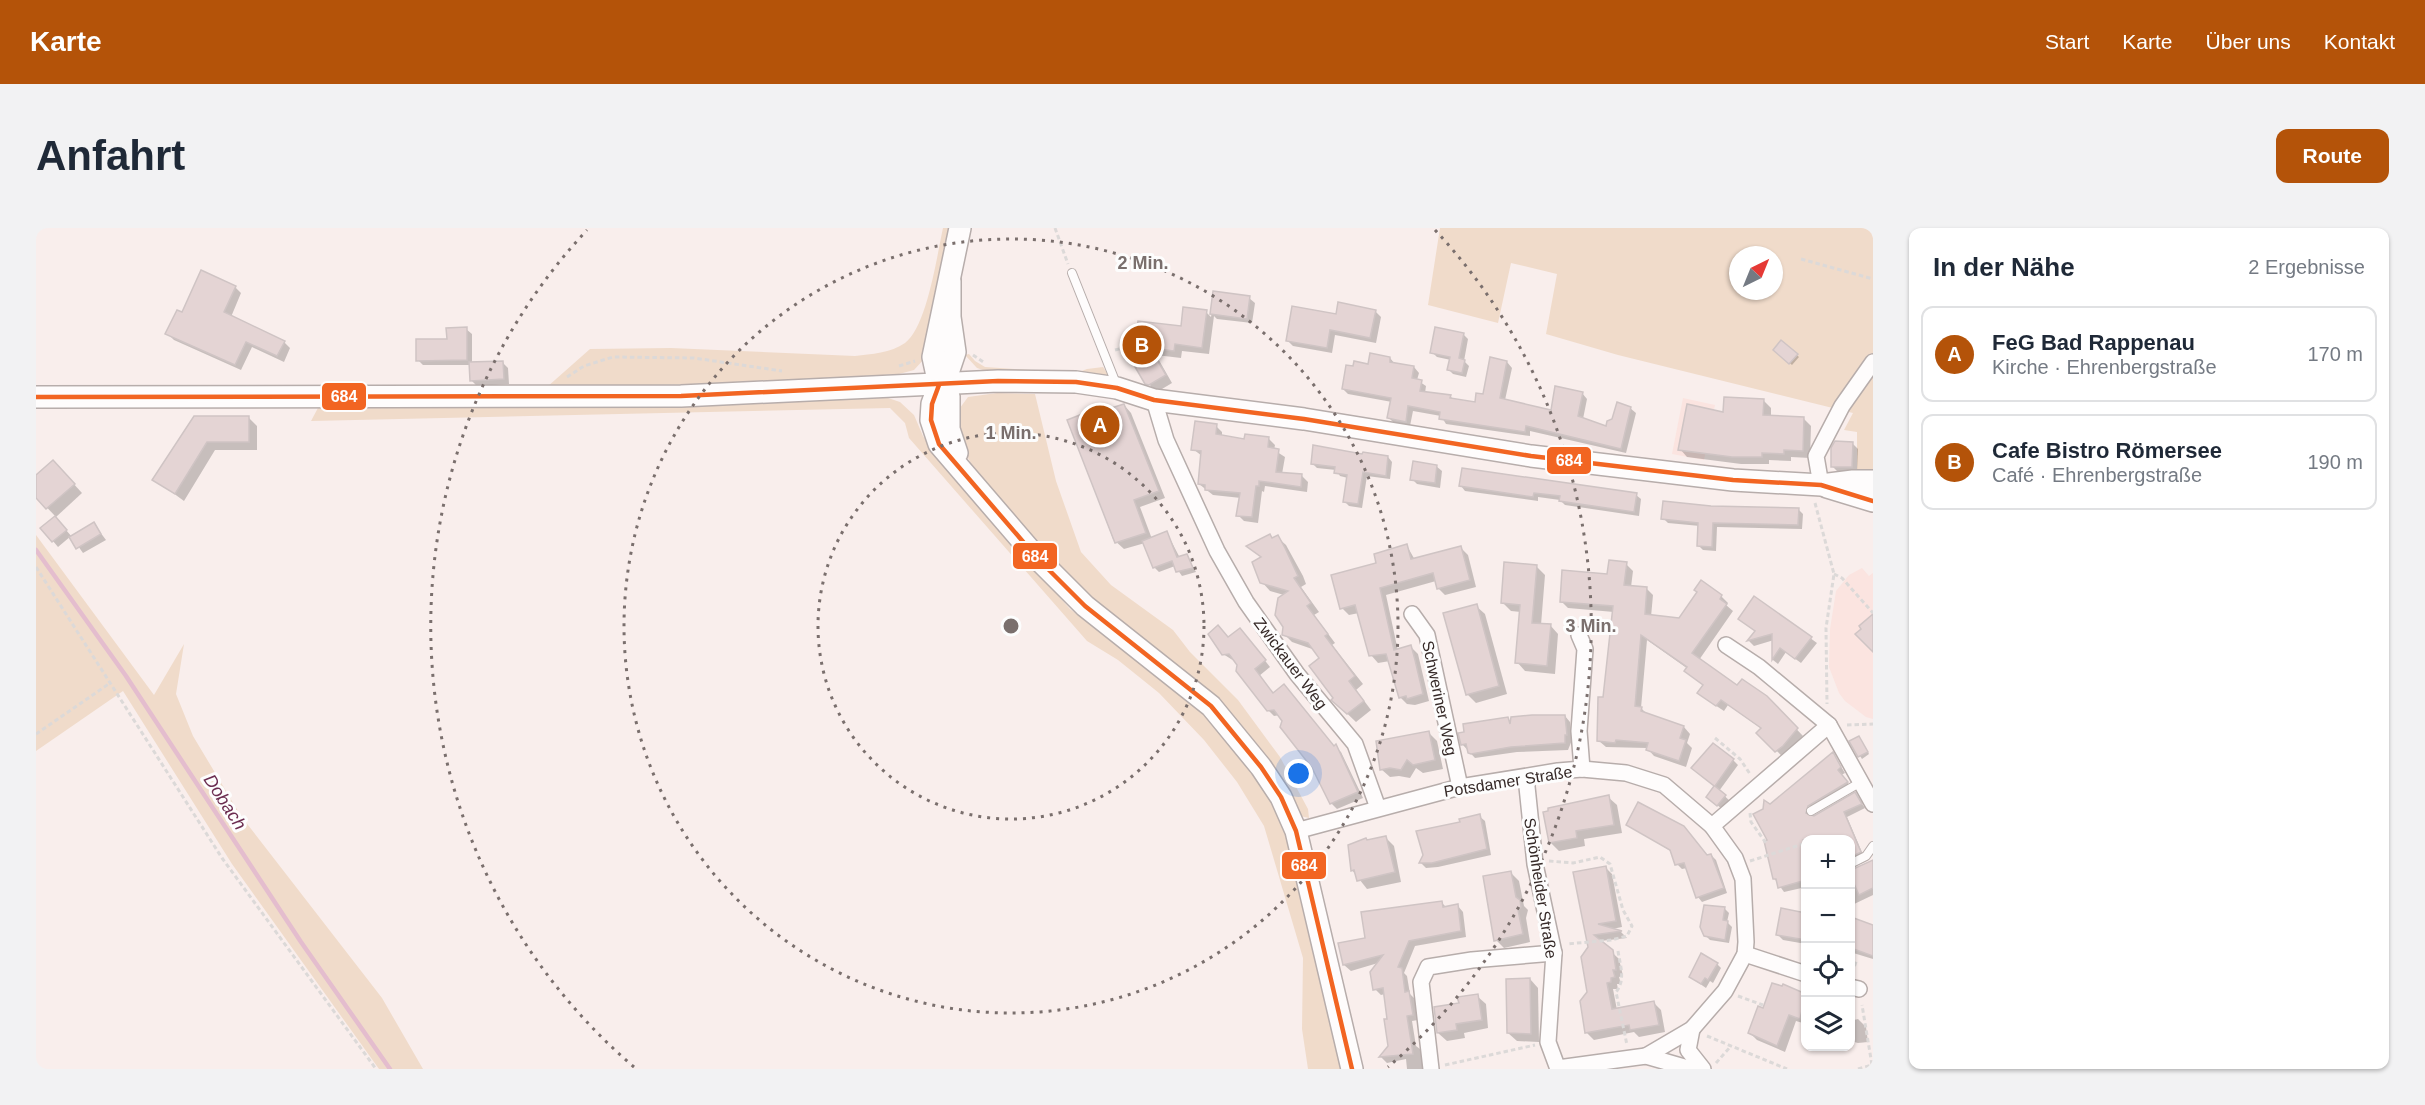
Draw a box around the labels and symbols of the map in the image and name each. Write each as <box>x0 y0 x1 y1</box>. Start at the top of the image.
north arrow <box>1729 246 1783 300</box>
text: 2 Min. <box>1117 253 1169 273</box>
pin: B <box>1122 322 1162 368</box>
line badge: 684 <box>321 382 367 411</box>
text: 684 <box>331 388 357 405</box>
pin: A <box>1080 402 1120 448</box>
text: 1 Min. <box>985 423 1037 443</box>
line badge: 684 <box>1546 446 1592 475</box>
text: 684 <box>1556 452 1582 469</box>
line badge: 684 <box>1012 542 1058 570</box>
text: 684 <box>1022 548 1048 565</box>
street label: Zwickauer Weg <box>1251 614 1330 712</box>
centre of rings <box>1001 616 1021 636</box>
text: 3 Min. <box>1565 616 1617 636</box>
street label: Schweriner Weg <box>1419 639 1460 757</box>
your location <box>1284 759 1313 788</box>
street label: Potsdamer Straße <box>1443 763 1574 800</box>
water label: Dobach <box>200 771 250 833</box>
street label: Schönheider Straße <box>1521 816 1560 960</box>
line badge: 684 <box>1281 851 1327 880</box>
text: 684 <box>1291 857 1317 874</box>

